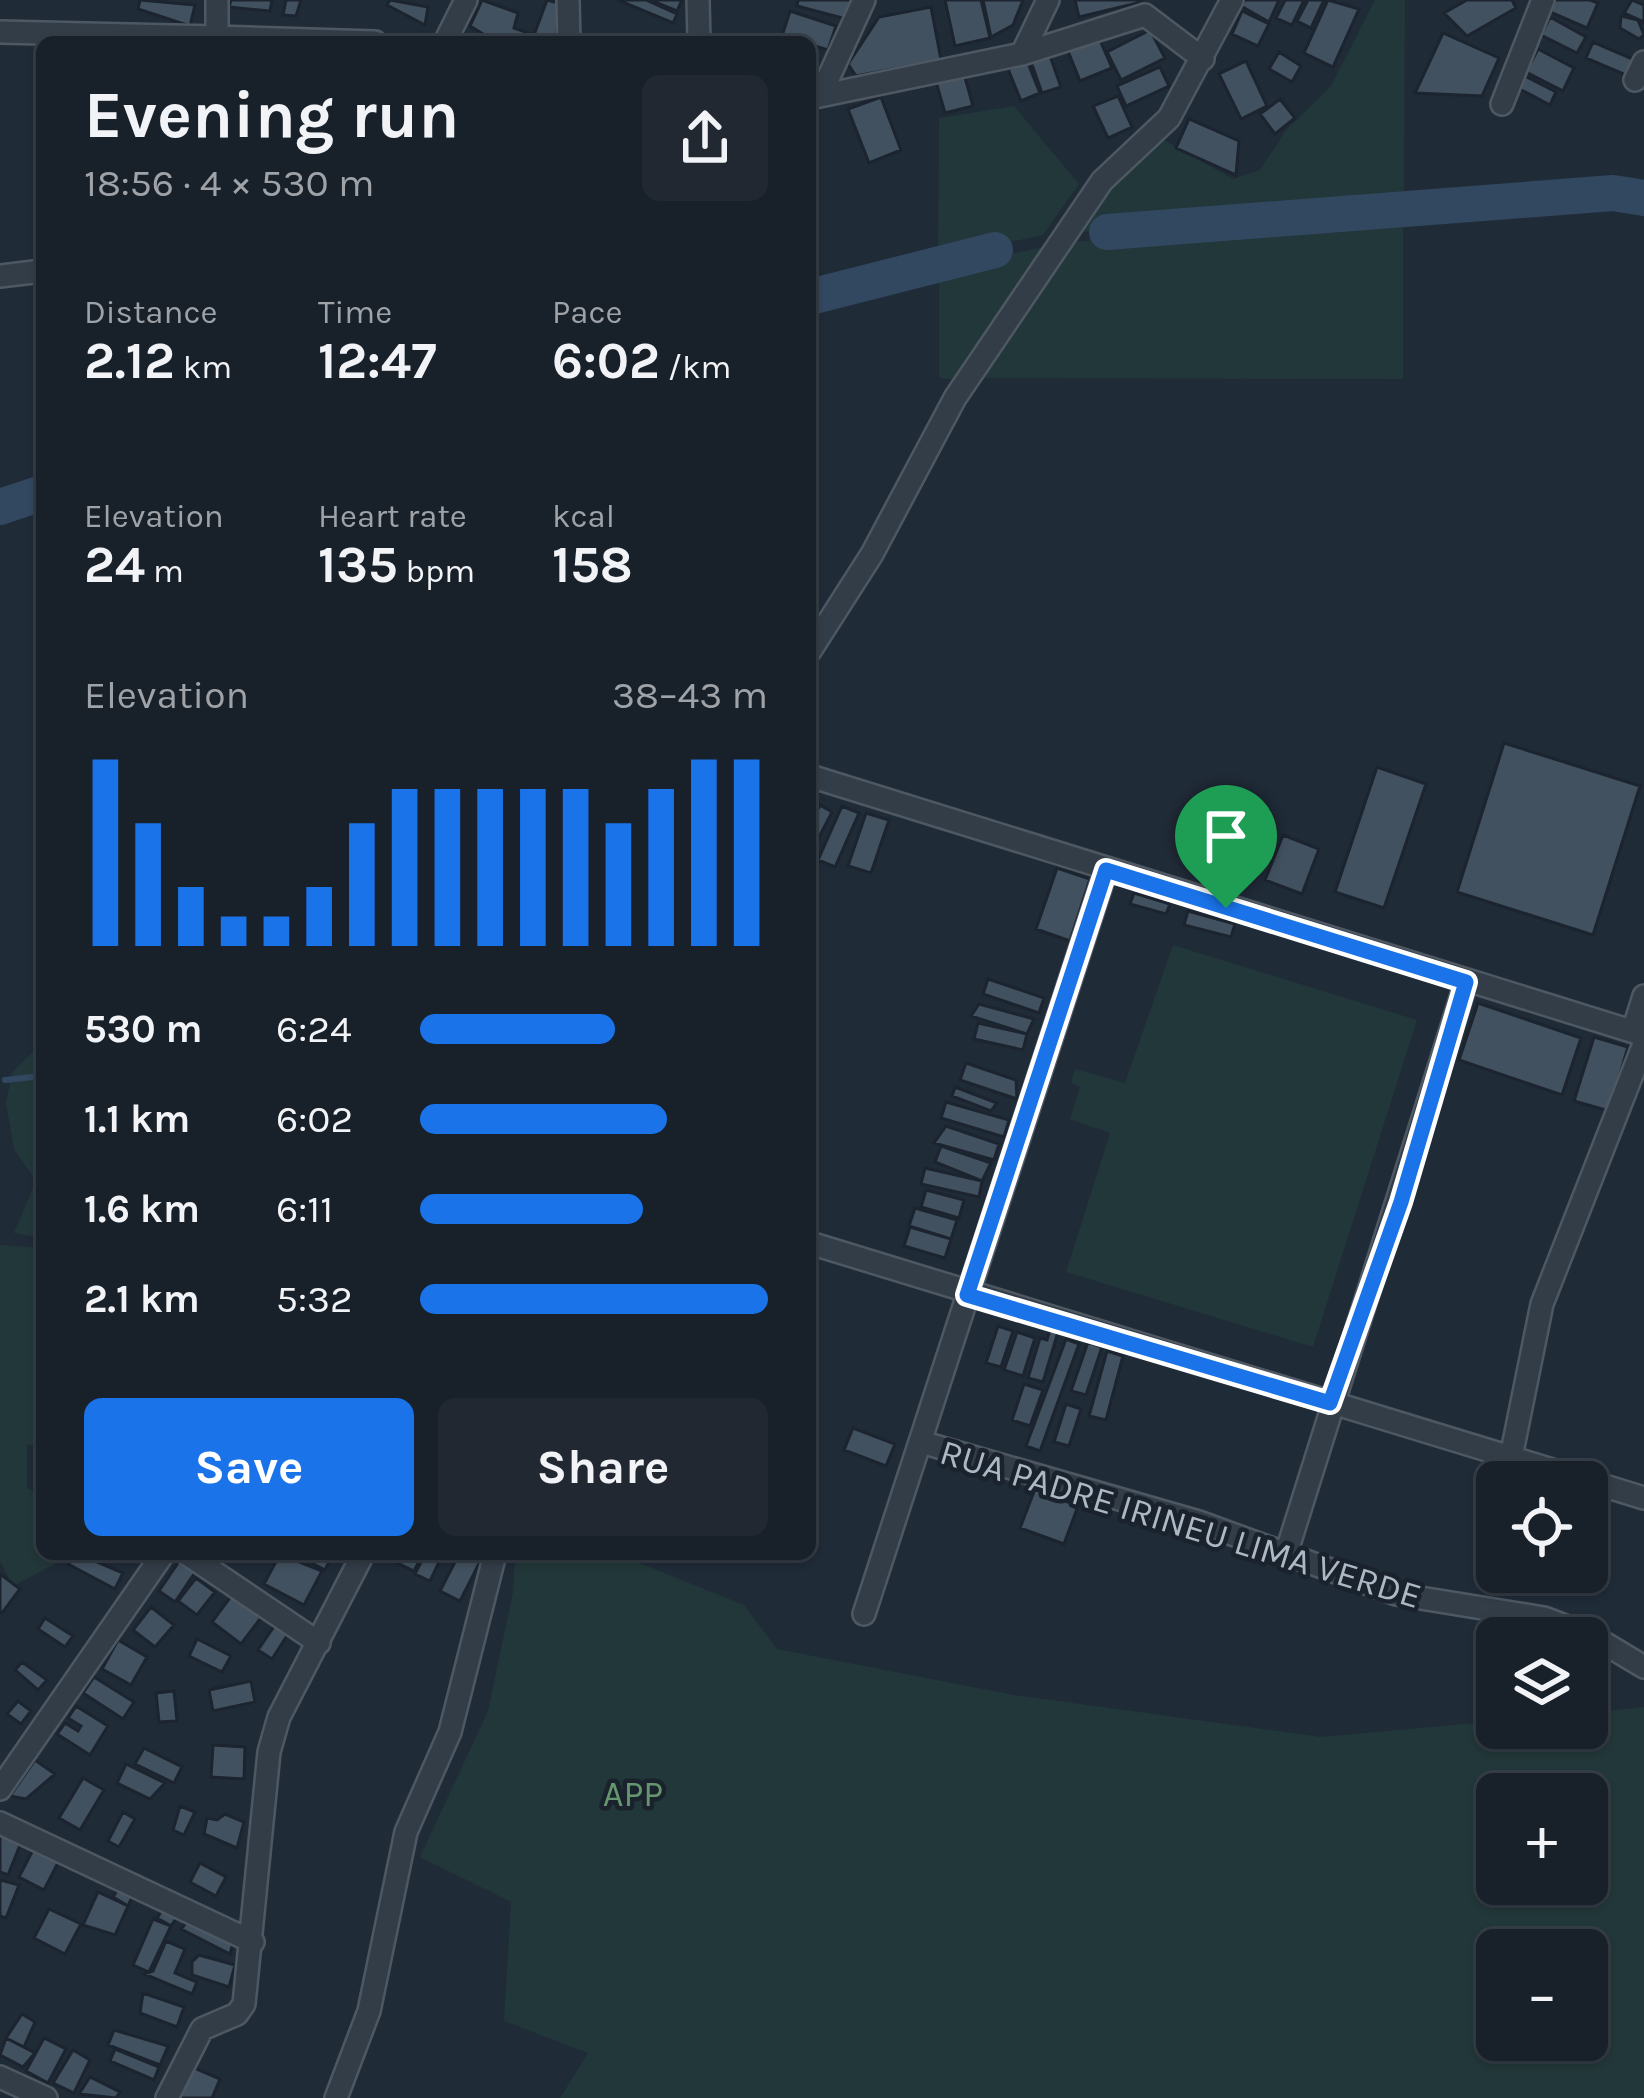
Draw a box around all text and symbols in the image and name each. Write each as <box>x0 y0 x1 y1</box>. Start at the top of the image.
button: share <box>642 75 768 201</box>
text: Evening run <box>84 76 459 154</box>
text: 18:56 · 4 × 530 m <box>84 160 374 206</box>
text: Distance <box>84 293 217 331</box>
text: Time <box>318 293 392 331</box>
text: Pace <box>552 293 622 331</box>
text: 2.12 <box>84 331 175 391</box>
text: 12:47 <box>318 331 437 391</box>
text: 6:02 <box>552 331 660 391</box>
text: km <box>175 348 232 386</box>
text: /km <box>660 348 731 386</box>
text: Elevation <box>84 497 224 535</box>
text: Heart rate <box>318 497 467 535</box>
text: kcal <box>552 497 615 535</box>
text: 24 <box>84 535 145 595</box>
text: 135 <box>318 535 398 595</box>
text: 158 <box>552 535 633 595</box>
text: m <box>145 552 184 590</box>
text: bpm <box>398 552 475 590</box>
text: Elevation <box>84 672 249 718</box>
text: 38–43 m <box>612 672 768 718</box>
pin <box>1175 785 1277 908</box>
icon: arrive <box>1193 803 1259 869</box>
text: 530 m <box>84 1006 203 1052</box>
text: 6:24 <box>276 1006 352 1052</box>
text: 1.1 km <box>84 1096 190 1142</box>
text: 6:02 <box>276 1096 353 1142</box>
text: 1.6 km <box>84 1186 200 1232</box>
text: 6:11 <box>276 1186 333 1232</box>
text: 2.1 km <box>84 1276 200 1322</box>
text: 5:32 <box>276 1276 353 1322</box>
button: Save <box>84 1398 414 1536</box>
button: Share <box>438 1398 768 1536</box>
street label: RUA PADRE IRINEU LIMA VERDE <box>935 1431 1426 1617</box>
map controls <box>1476 1461 1608 2061</box>
button: locate <box>1476 1461 1608 1593</box>
button: layers <box>1476 1617 1608 1749</box>
park label: APP <box>603 1773 663 1815</box>
button: + <box>1476 1773 1608 1905</box>
button: − <box>1476 1929 1608 2061</box>

